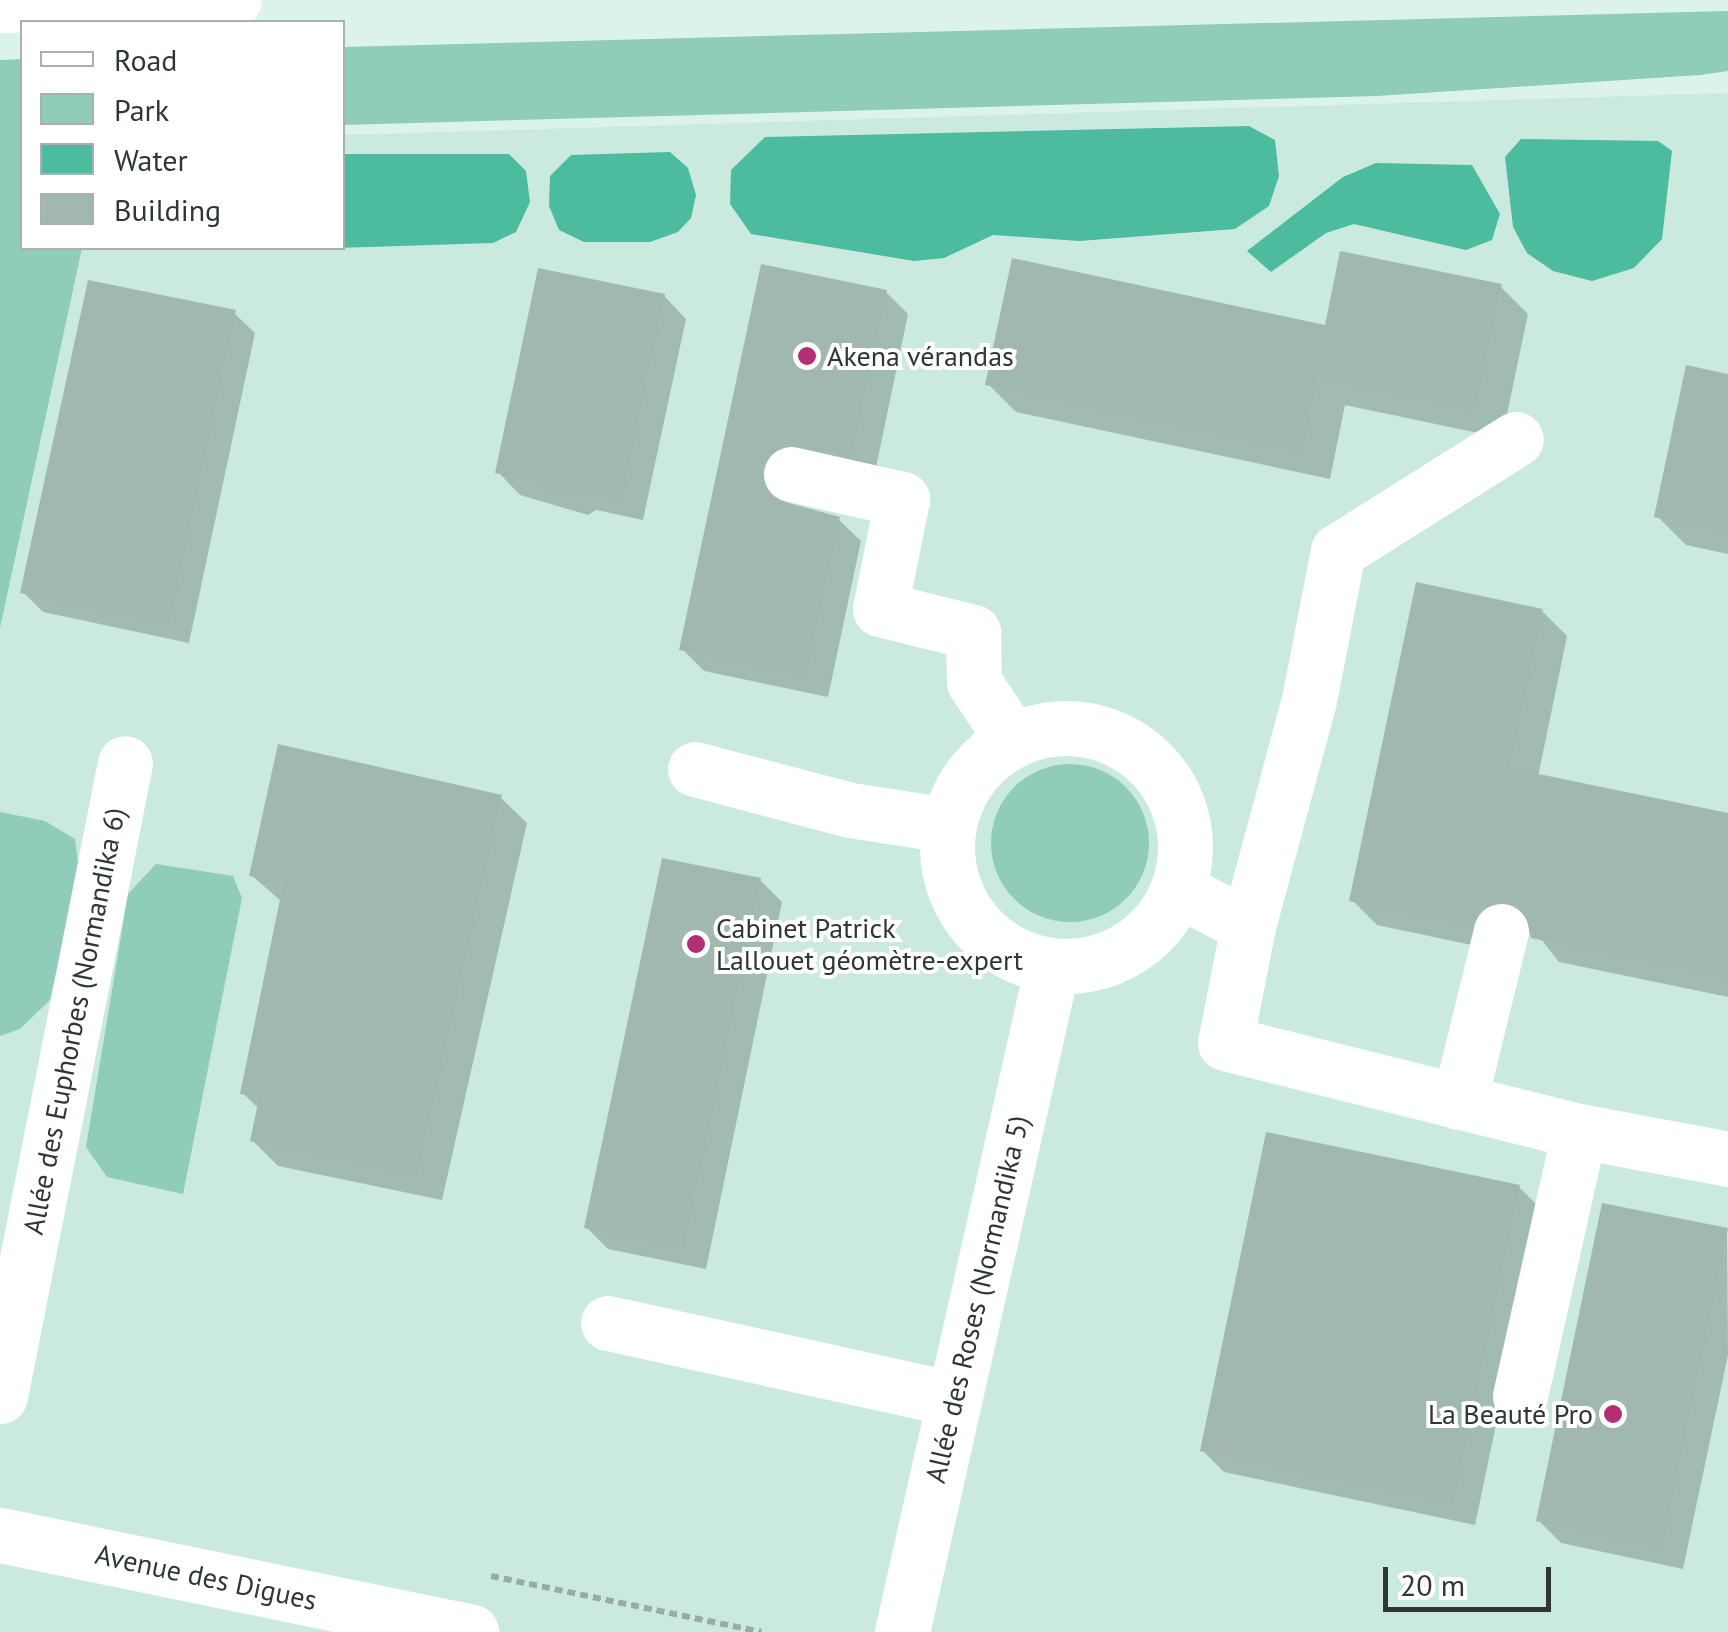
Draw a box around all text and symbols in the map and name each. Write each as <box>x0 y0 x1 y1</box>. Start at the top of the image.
legend <box>20 20 345 250</box>
text: Road <box>114 40 178 79</box>
text: Park <box>114 90 169 129</box>
text: Water <box>114 140 188 179</box>
text: Building <box>114 190 221 229</box>
place label: Akena vérandas <box>827 339 1014 373</box>
marker: Akena vérandas <box>796 345 818 367</box>
street label: Allée des Euphorbes (Normandika 6) <box>16 805 132 1237</box>
place label: Cabinet Patrick Lallouet géomètre-expert <box>716 911 1023 977</box>
marker: Cabinet Patrick Lallouet géomètre-expert <box>685 933 707 955</box>
street label: Allée des Roses (Normandika 5) <box>918 1112 1036 1486</box>
place label: La Beauté Pro <box>1428 1397 1593 1431</box>
marker: La Beauté Pro <box>1602 1403 1624 1425</box>
street label: Avenue des Digues <box>92 1537 320 1617</box>
scale bar <box>1388 1547 1556 1609</box>
text: 20 m <box>1400 1565 1465 1604</box>

